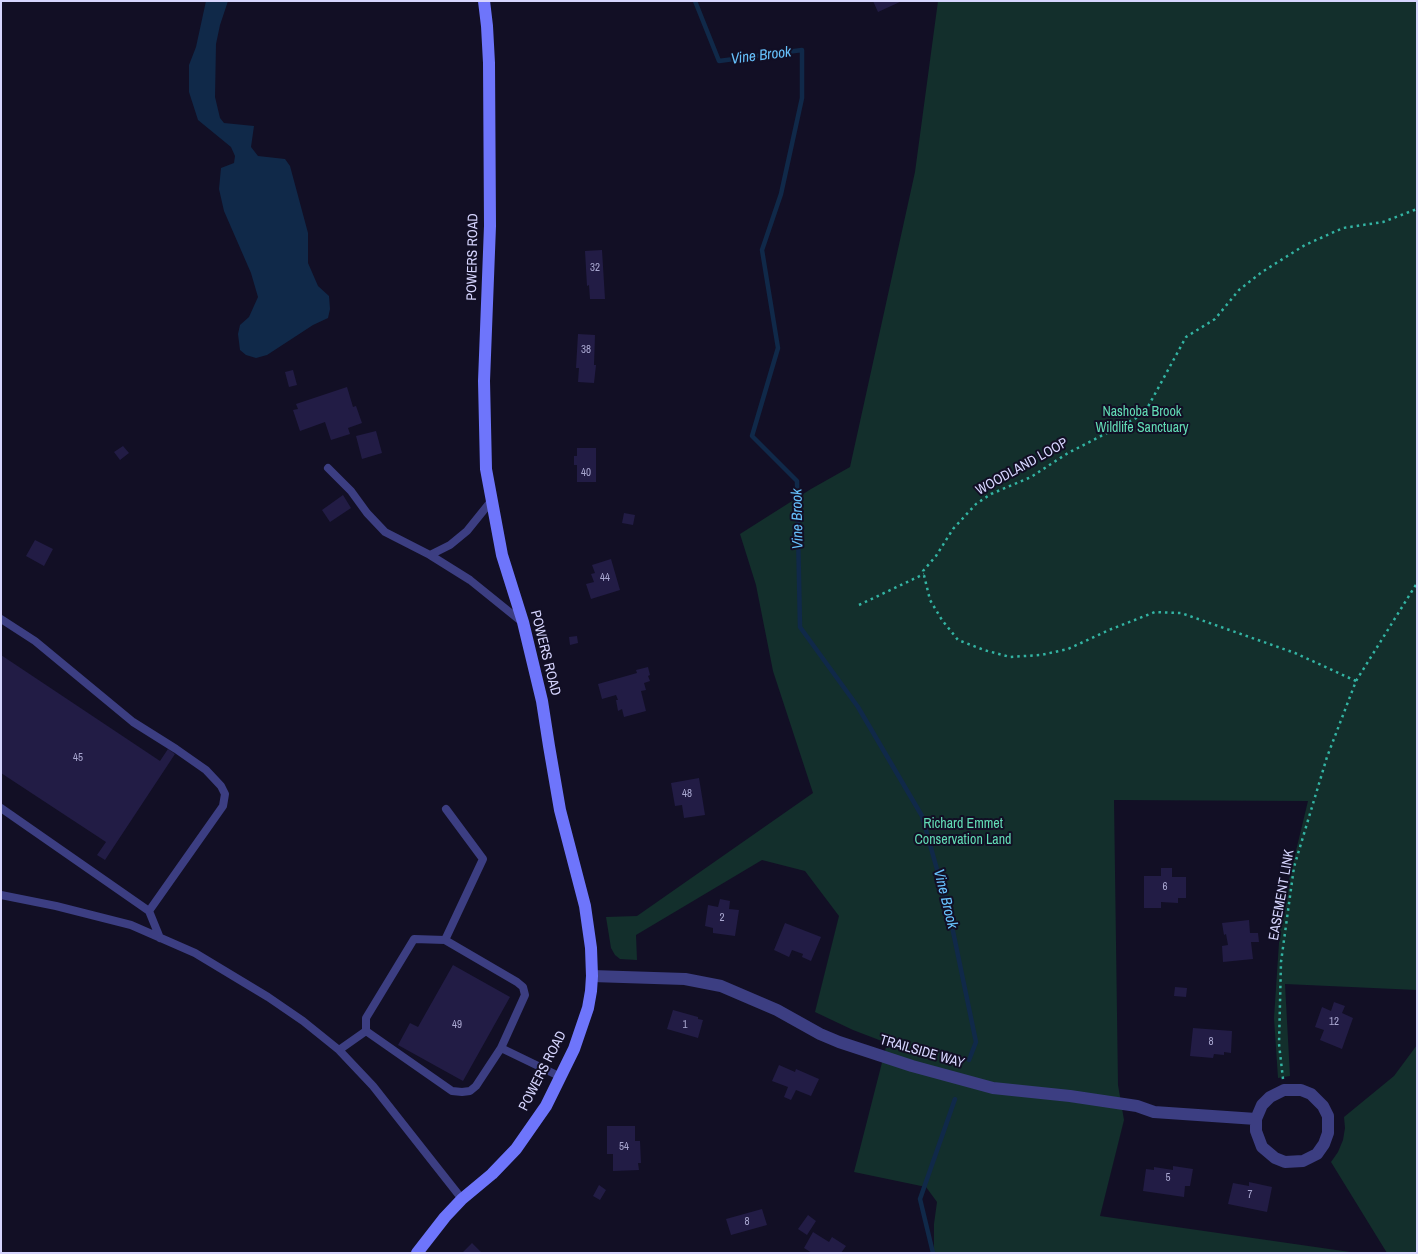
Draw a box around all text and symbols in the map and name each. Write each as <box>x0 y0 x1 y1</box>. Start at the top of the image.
water label: Vine Brook <box>730 43 792 69</box>
street label: POWERS ROAD <box>464 213 482 301</box>
house number: 32 <box>590 261 600 275</box>
house number: 38 <box>581 343 591 357</box>
park label: Nashoba Brook Wildlife Sanctuary <box>1095 404 1189 437</box>
street label: WOODLAND LOOP <box>973 435 1071 499</box>
house number: 40 <box>581 466 591 480</box>
water label: Vine Brook <box>788 489 808 549</box>
house number: 44 <box>600 571 610 585</box>
street label: POWERS ROAD <box>526 609 564 697</box>
house number: 45 <box>73 751 83 765</box>
house number: 48 <box>682 787 692 801</box>
park label: Richard Emmet Conservation Land <box>914 816 1012 849</box>
street label: EASEMENT LINK <box>1266 848 1298 942</box>
water label: Vine Brook <box>929 867 961 931</box>
house number: 6 <box>1162 880 1168 894</box>
house number: 2 <box>719 911 725 925</box>
house number: 12 <box>1329 1015 1339 1029</box>
house number: 49 <box>452 1018 462 1032</box>
house number: 1 <box>682 1018 688 1032</box>
street label: POWERS ROAD <box>516 1028 570 1114</box>
street label: TRAILSIDE WAY <box>878 1032 966 1072</box>
house number: 8 <box>1208 1035 1214 1049</box>
house number: 54 <box>619 1140 629 1154</box>
house number: 5 <box>1165 1171 1171 1185</box>
house number: 7 <box>1247 1188 1253 1202</box>
house number: 8 <box>744 1215 750 1229</box>

